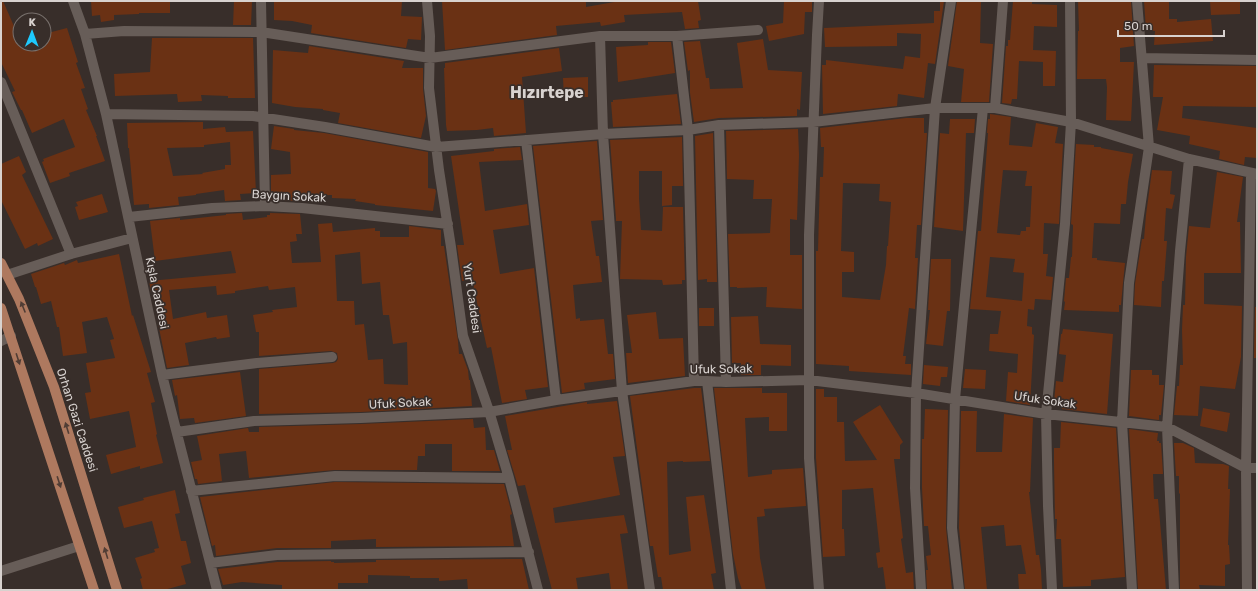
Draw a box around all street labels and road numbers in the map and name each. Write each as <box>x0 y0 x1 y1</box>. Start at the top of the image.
street label: Baygın Sokak <box>251 187 327 205</box>
street label: Kışla Caddesi <box>143 256 171 330</box>
street label: Yurt Caddesi <box>460 262 484 334</box>
street label: Ufuk Sokak <box>690 361 753 377</box>
street label: Orhan Gazi Caddesi <box>54 366 100 474</box>
street label: Ufuk Sokak <box>1013 389 1078 411</box>
street label: Ufuk Sokak <box>368 394 432 412</box>

